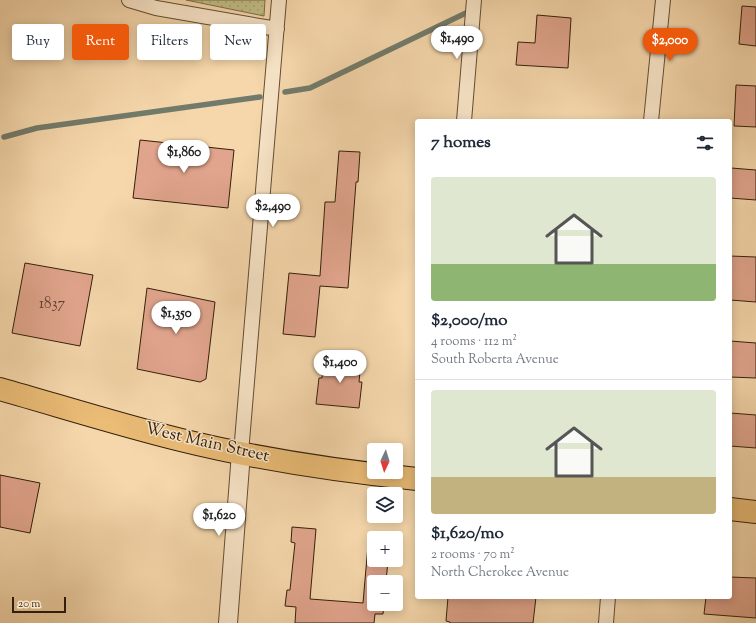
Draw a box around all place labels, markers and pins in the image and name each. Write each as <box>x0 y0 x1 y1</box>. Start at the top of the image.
pin: $1,490 <box>424 26 490 60</box>
pin: $2,000 <box>637 28 703 62</box>
pin: $1,860 <box>151 140 217 174</box>
pin: $2,490 <box>240 194 306 228</box>
pin: $1,350 <box>143 301 209 335</box>
pin: $1,400 <box>307 350 373 384</box>
pin: $1,620 <box>186 503 252 537</box>

